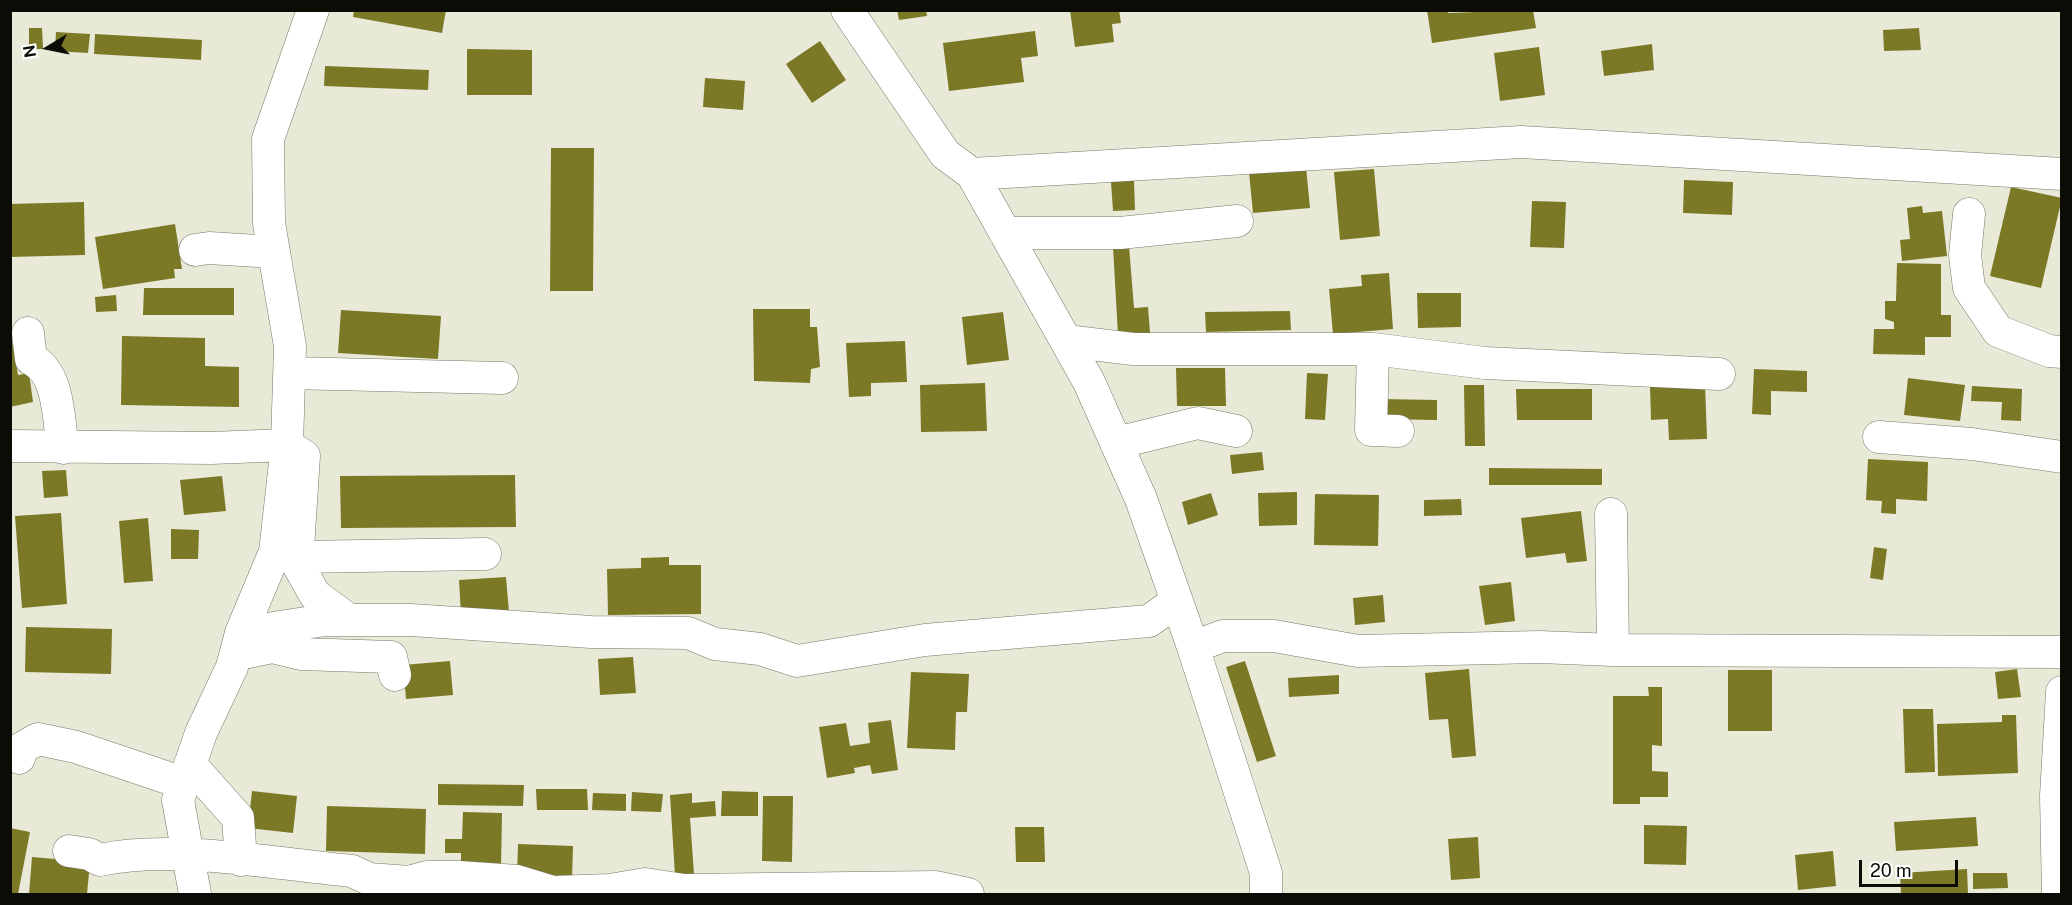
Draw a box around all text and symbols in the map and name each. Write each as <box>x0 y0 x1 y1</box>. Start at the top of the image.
north arrow <box>18 18 78 78</box>
text: N <box>19 43 40 59</box>
scale bar <box>1862 848 1961 886</box>
text: 20 m <box>1870 860 1912 881</box>

